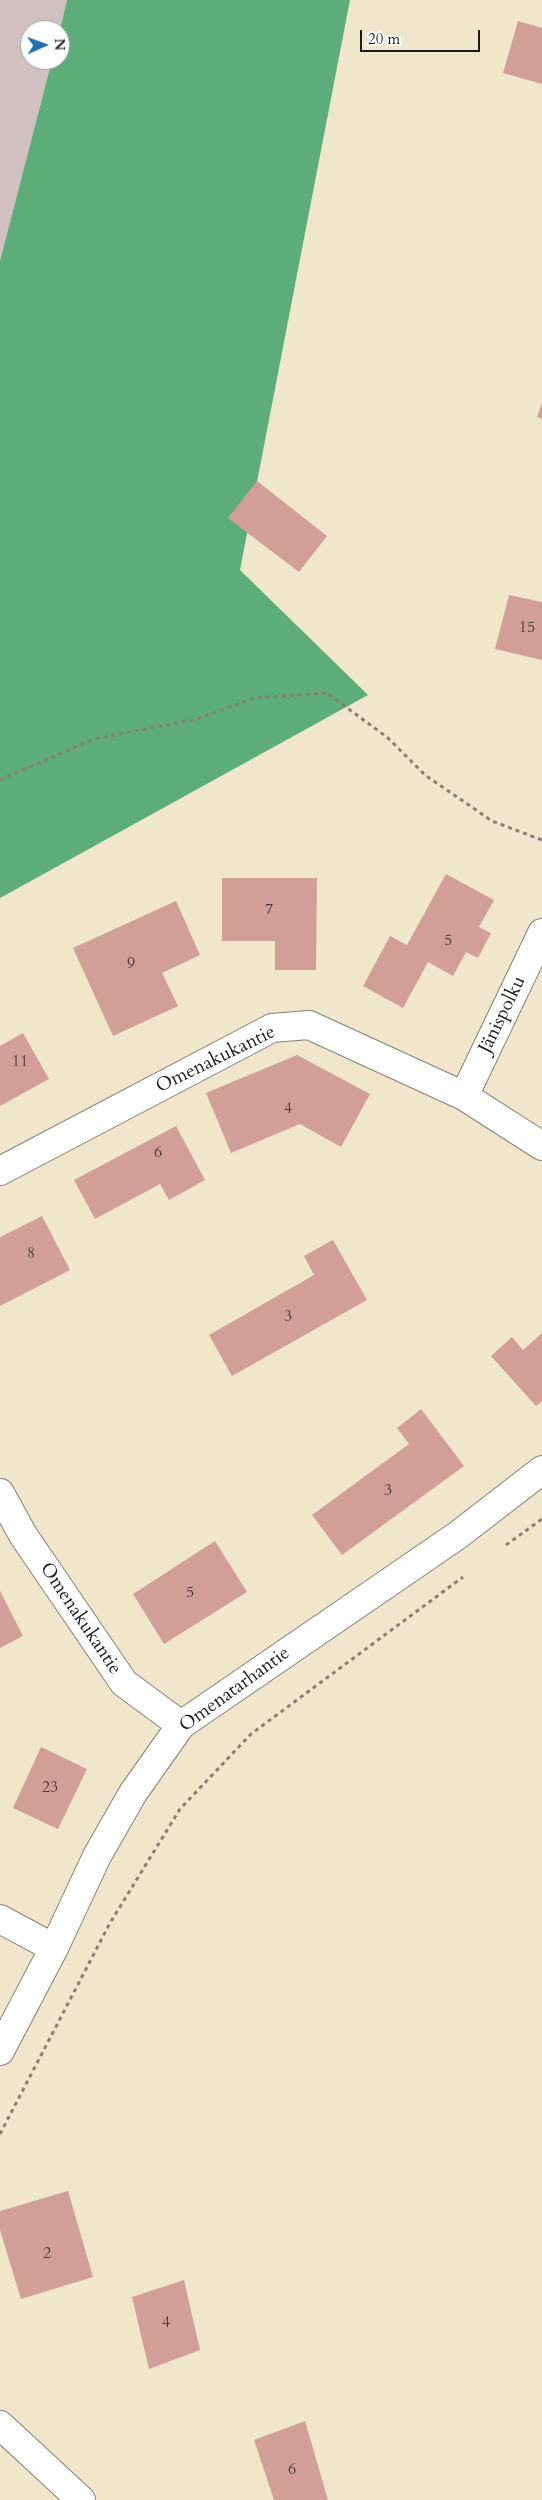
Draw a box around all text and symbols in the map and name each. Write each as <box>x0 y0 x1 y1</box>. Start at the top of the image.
north arrow <box>20 20 70 70</box>
scale bar <box>362 20 482 52</box>
text: 20 m <box>368 29 400 49</box>
text: N <box>50 38 69 51</box>
house number: 15 <box>519 618 535 638</box>
house number: 7 <box>265 900 273 920</box>
house number: 5 <box>444 931 452 951</box>
house number: 9 <box>127 954 135 974</box>
street label: Jänispolku <box>475 973 531 1057</box>
street label: Omenakukantie <box>153 1021 279 1099</box>
house number: 11 <box>12 1052 28 1072</box>
house number: 4 <box>284 1099 292 1119</box>
house number: 6 <box>154 1143 162 1163</box>
house number: 8 <box>27 1244 35 1264</box>
house number: 3 <box>284 1307 292 1327</box>
house number: 3 <box>384 1481 392 1501</box>
street label: Omenakukantie <box>34 1559 126 1679</box>
house number: 5 <box>186 1583 194 1603</box>
street label: Omenatarhantie <box>175 1642 295 1738</box>
house number: 23 <box>42 1778 58 1798</box>
house number: 2 <box>43 2244 51 2264</box>
house number: 4 <box>162 2313 170 2333</box>
house number: 6 <box>288 2460 296 2480</box>

